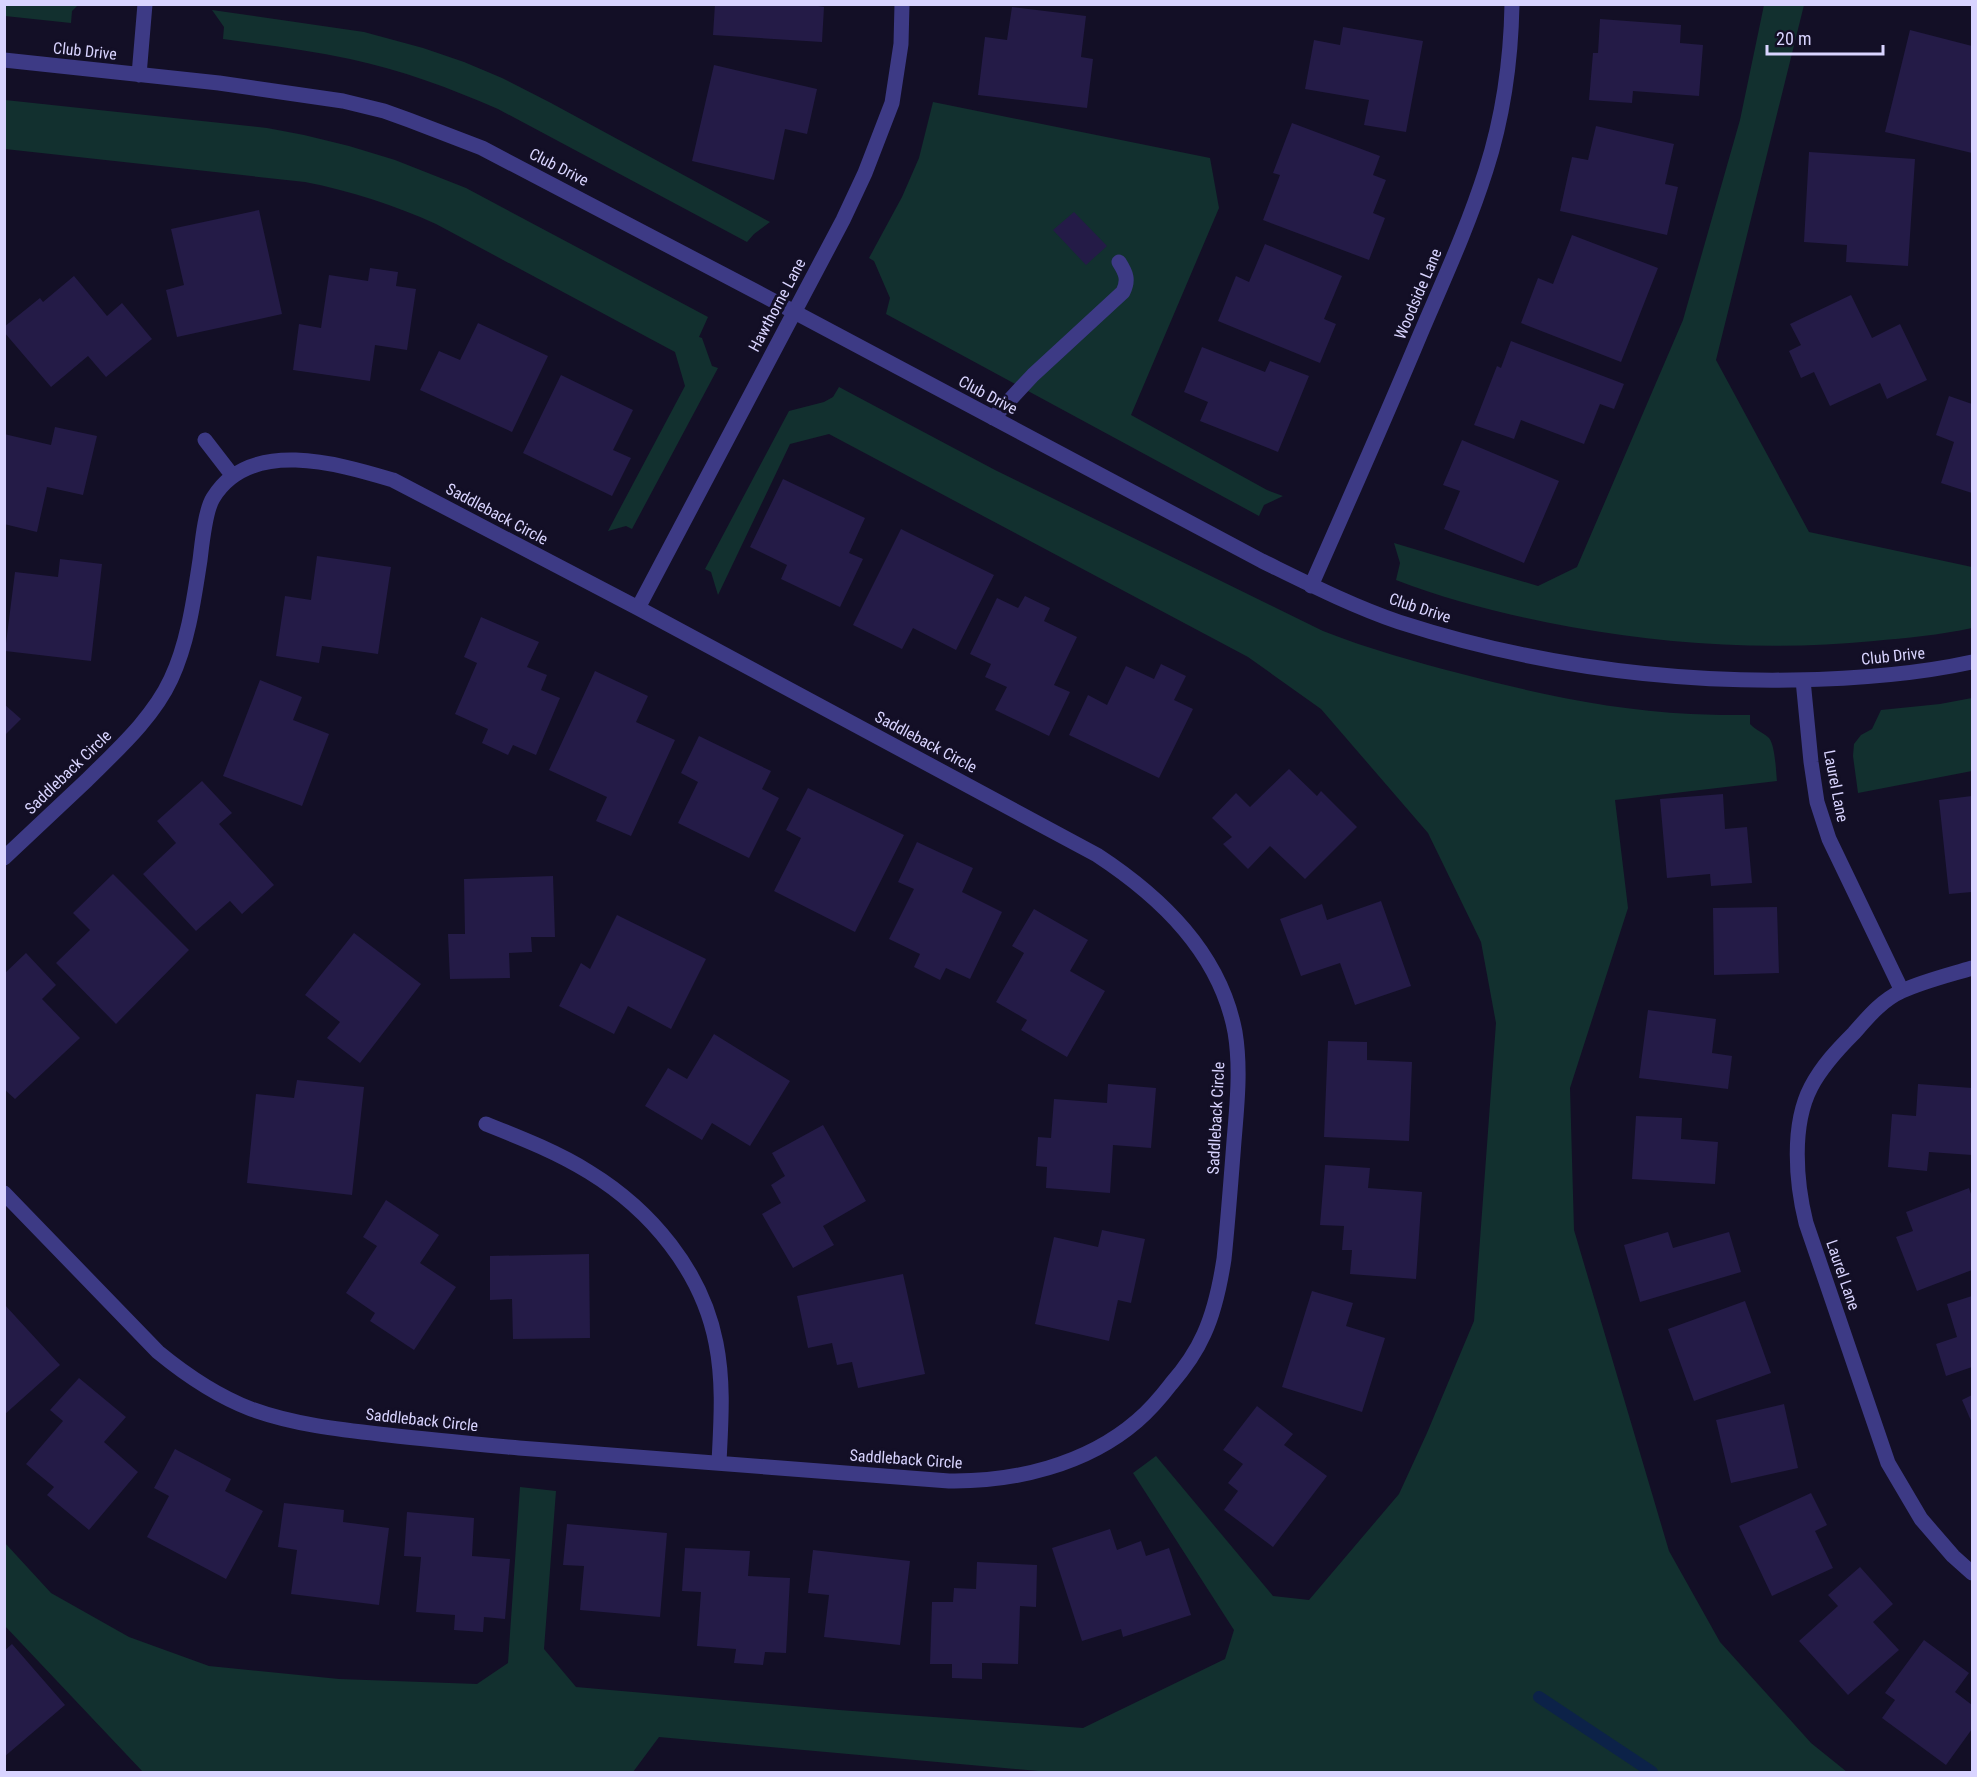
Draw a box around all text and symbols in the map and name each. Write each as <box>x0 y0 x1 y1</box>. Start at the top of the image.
scale bar <box>1767 18 1882 56</box>
text: 20 m <box>1776 28 1811 49</box>
street label: Club Drive <box>52 38 118 64</box>
street label: Club Drive <box>526 144 592 190</box>
street label: Woodside Lane <box>1390 246 1446 342</box>
street label: Hawthorne Lane <box>744 255 810 355</box>
street label: Club Drive <box>955 372 1021 418</box>
street label: Saddleback Circle <box>443 479 551 549</box>
street label: Club Drive <box>1387 589 1453 627</box>
street label: Club Drive <box>1860 643 1926 669</box>
street label: Saddleback Circle <box>872 707 980 777</box>
street label: Saddleback Circle <box>21 726 115 818</box>
street label: Laurel Lane <box>1820 748 1852 824</box>
street label: Saddleback Circle <box>1204 1061 1228 1175</box>
street label: Laurel Lane <box>1822 1237 1864 1313</box>
street label: Saddleback Circle <box>365 1405 479 1435</box>
street label: Saddleback Circle <box>849 1446 963 1472</box>

